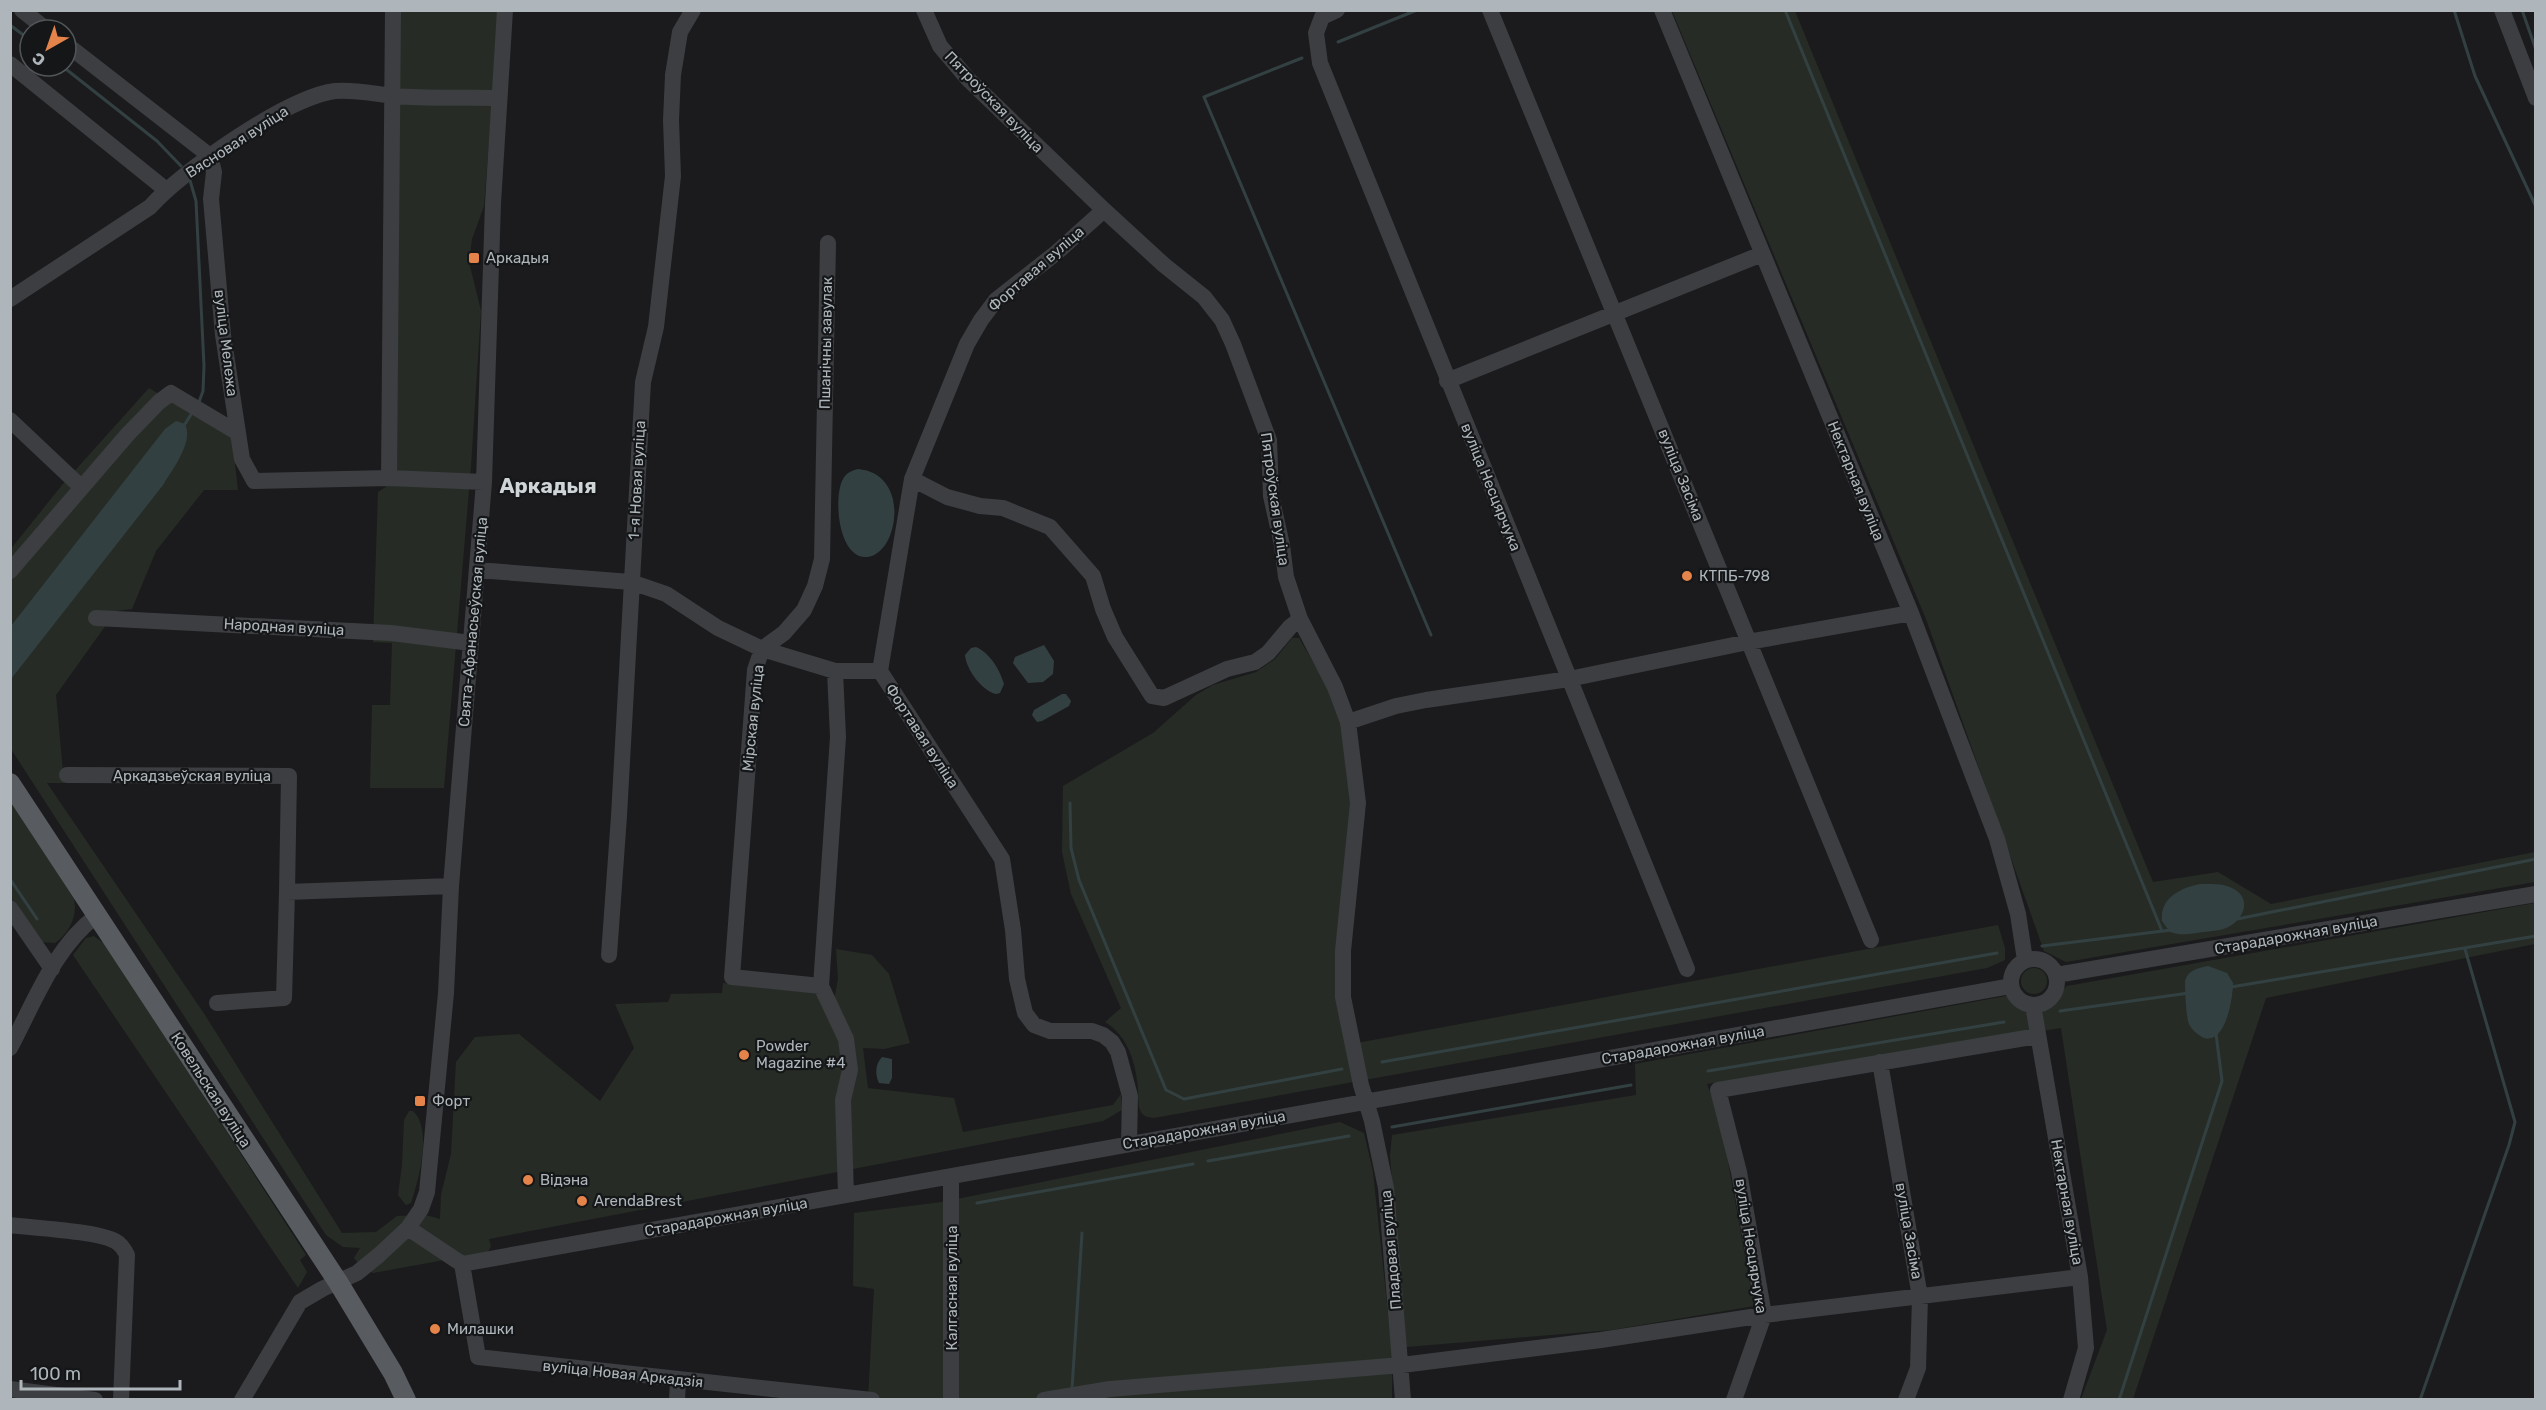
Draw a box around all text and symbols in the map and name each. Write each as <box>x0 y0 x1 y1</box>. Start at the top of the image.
north arrow <box>18 18 78 78</box>
street label: Пятроўская вуліца <box>941 47 1047 157</box>
text: С <box>28 48 49 70</box>
street label: Вясновая вуліца <box>182 102 292 182</box>
street label: Фортавая вуліца <box>984 223 1088 315</box>
place label: Аркадыя <box>486 249 549 267</box>
marker: Аркадыя <box>467 251 481 265</box>
street label: Пшанічны завулак <box>816 277 836 409</box>
street label: вуліца Мележа <box>211 289 241 397</box>
street label: Нектарная вуліца <box>1824 419 1888 543</box>
street label: 1-я Новая вуліца <box>625 420 649 540</box>
street label: вуліца Несцярчука <box>1457 420 1525 554</box>
street label: вуліца Засіма <box>1654 426 1708 524</box>
street label: Пятроўская вуліца <box>1257 431 1293 567</box>
district label: Аркадыя <box>499 473 597 498</box>
street label: Свята-Афанасьеўская вуліца <box>455 516 491 728</box>
place label: КТПБ-798 <box>1699 567 1770 585</box>
marker: КТПБ-798 <box>1680 569 1694 583</box>
street label: Народная вуліца <box>223 615 345 639</box>
street label: Мірская вуліца <box>738 664 768 772</box>
street label: Фортавая вуліца <box>882 680 962 792</box>
street label: Аркадзьеўская вуліца <box>113 767 271 785</box>
street label: Старадарожная вуліца <box>2213 912 2379 958</box>
street label: Старадарожная вуліца <box>1600 1022 1766 1068</box>
street label: Ковельская вуліца <box>167 1029 255 1151</box>
place label: Powder Magazine #4 <box>756 1037 846 1072</box>
marker: Powder Magazine #4 <box>737 1048 751 1062</box>
place label: Форт <box>432 1092 470 1110</box>
marker: Форт <box>413 1094 427 1108</box>
street label: Старадарожная вуліца <box>1121 1107 1287 1153</box>
street label: Нектарная вуліца <box>2047 1138 2087 1266</box>
place label: Відэна <box>540 1171 588 1189</box>
marker: Відэна <box>521 1173 535 1187</box>
street label: вуліца Несцярчука <box>1731 1177 1771 1315</box>
street label: вуліца Засіма <box>1892 1181 1926 1281</box>
street label: Пладовая вуліца <box>1377 1189 1405 1311</box>
place label: ArendaBrest <box>594 1192 682 1210</box>
marker: ArendaBrest <box>575 1194 589 1208</box>
street label: Старадарожная вуліца <box>643 1194 809 1240</box>
street label: Калгасная вуліца <box>943 1226 961 1350</box>
place label: Милашки <box>447 1320 514 1338</box>
marker: Милашки <box>428 1322 442 1336</box>
scale bar <box>21 1353 180 1391</box>
street label: вуліца Новая Аркадзія <box>542 1357 704 1391</box>
text: 100 m <box>30 1363 81 1385</box>

